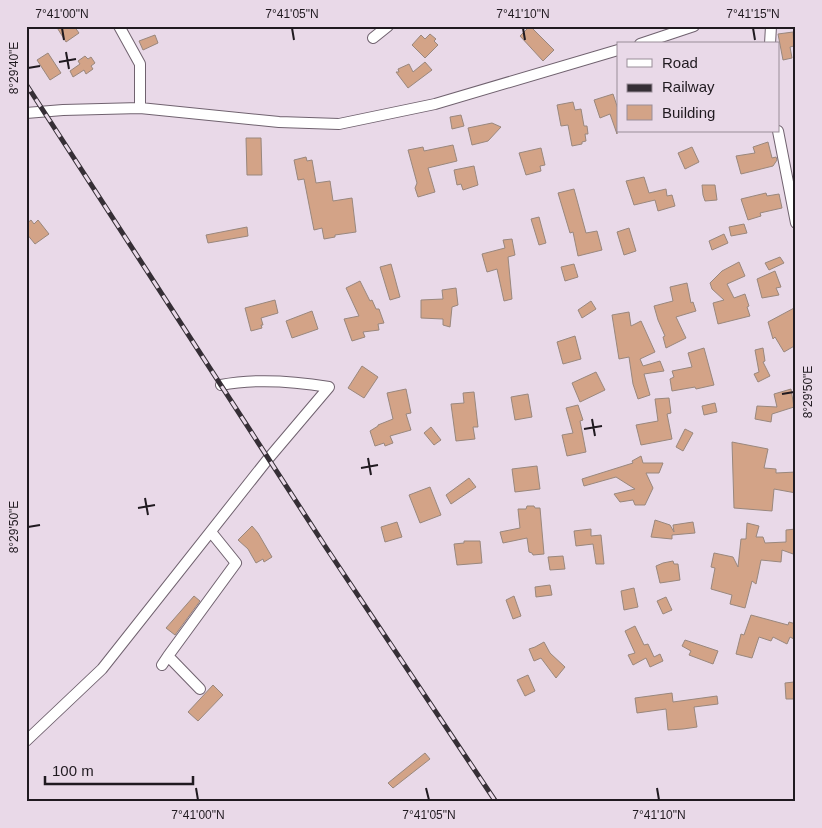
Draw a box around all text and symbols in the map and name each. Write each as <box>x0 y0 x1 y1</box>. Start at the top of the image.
text: 7°41'00"N <box>35 7 89 21</box>
text: 7°41'05"N <box>265 7 319 21</box>
text: 7°41'10"N <box>496 7 550 21</box>
text: 7°41'15"N <box>726 7 780 21</box>
text: 8°29'40"E <box>7 42 21 94</box>
legend <box>617 42 780 132</box>
text: Road <box>662 54 698 71</box>
text: Railway <box>662 78 715 95</box>
text: Building <box>662 104 715 121</box>
text: 8°29'50"E <box>801 366 815 418</box>
text: 8°29'50"E <box>7 501 21 553</box>
scale bar <box>45 753 192 785</box>
text: 100 m <box>52 762 94 779</box>
text: 7°41'00"N <box>171 808 225 822</box>
text: 7°41'05"N <box>402 808 456 822</box>
text: 7°41'10"N <box>632 808 686 822</box>

